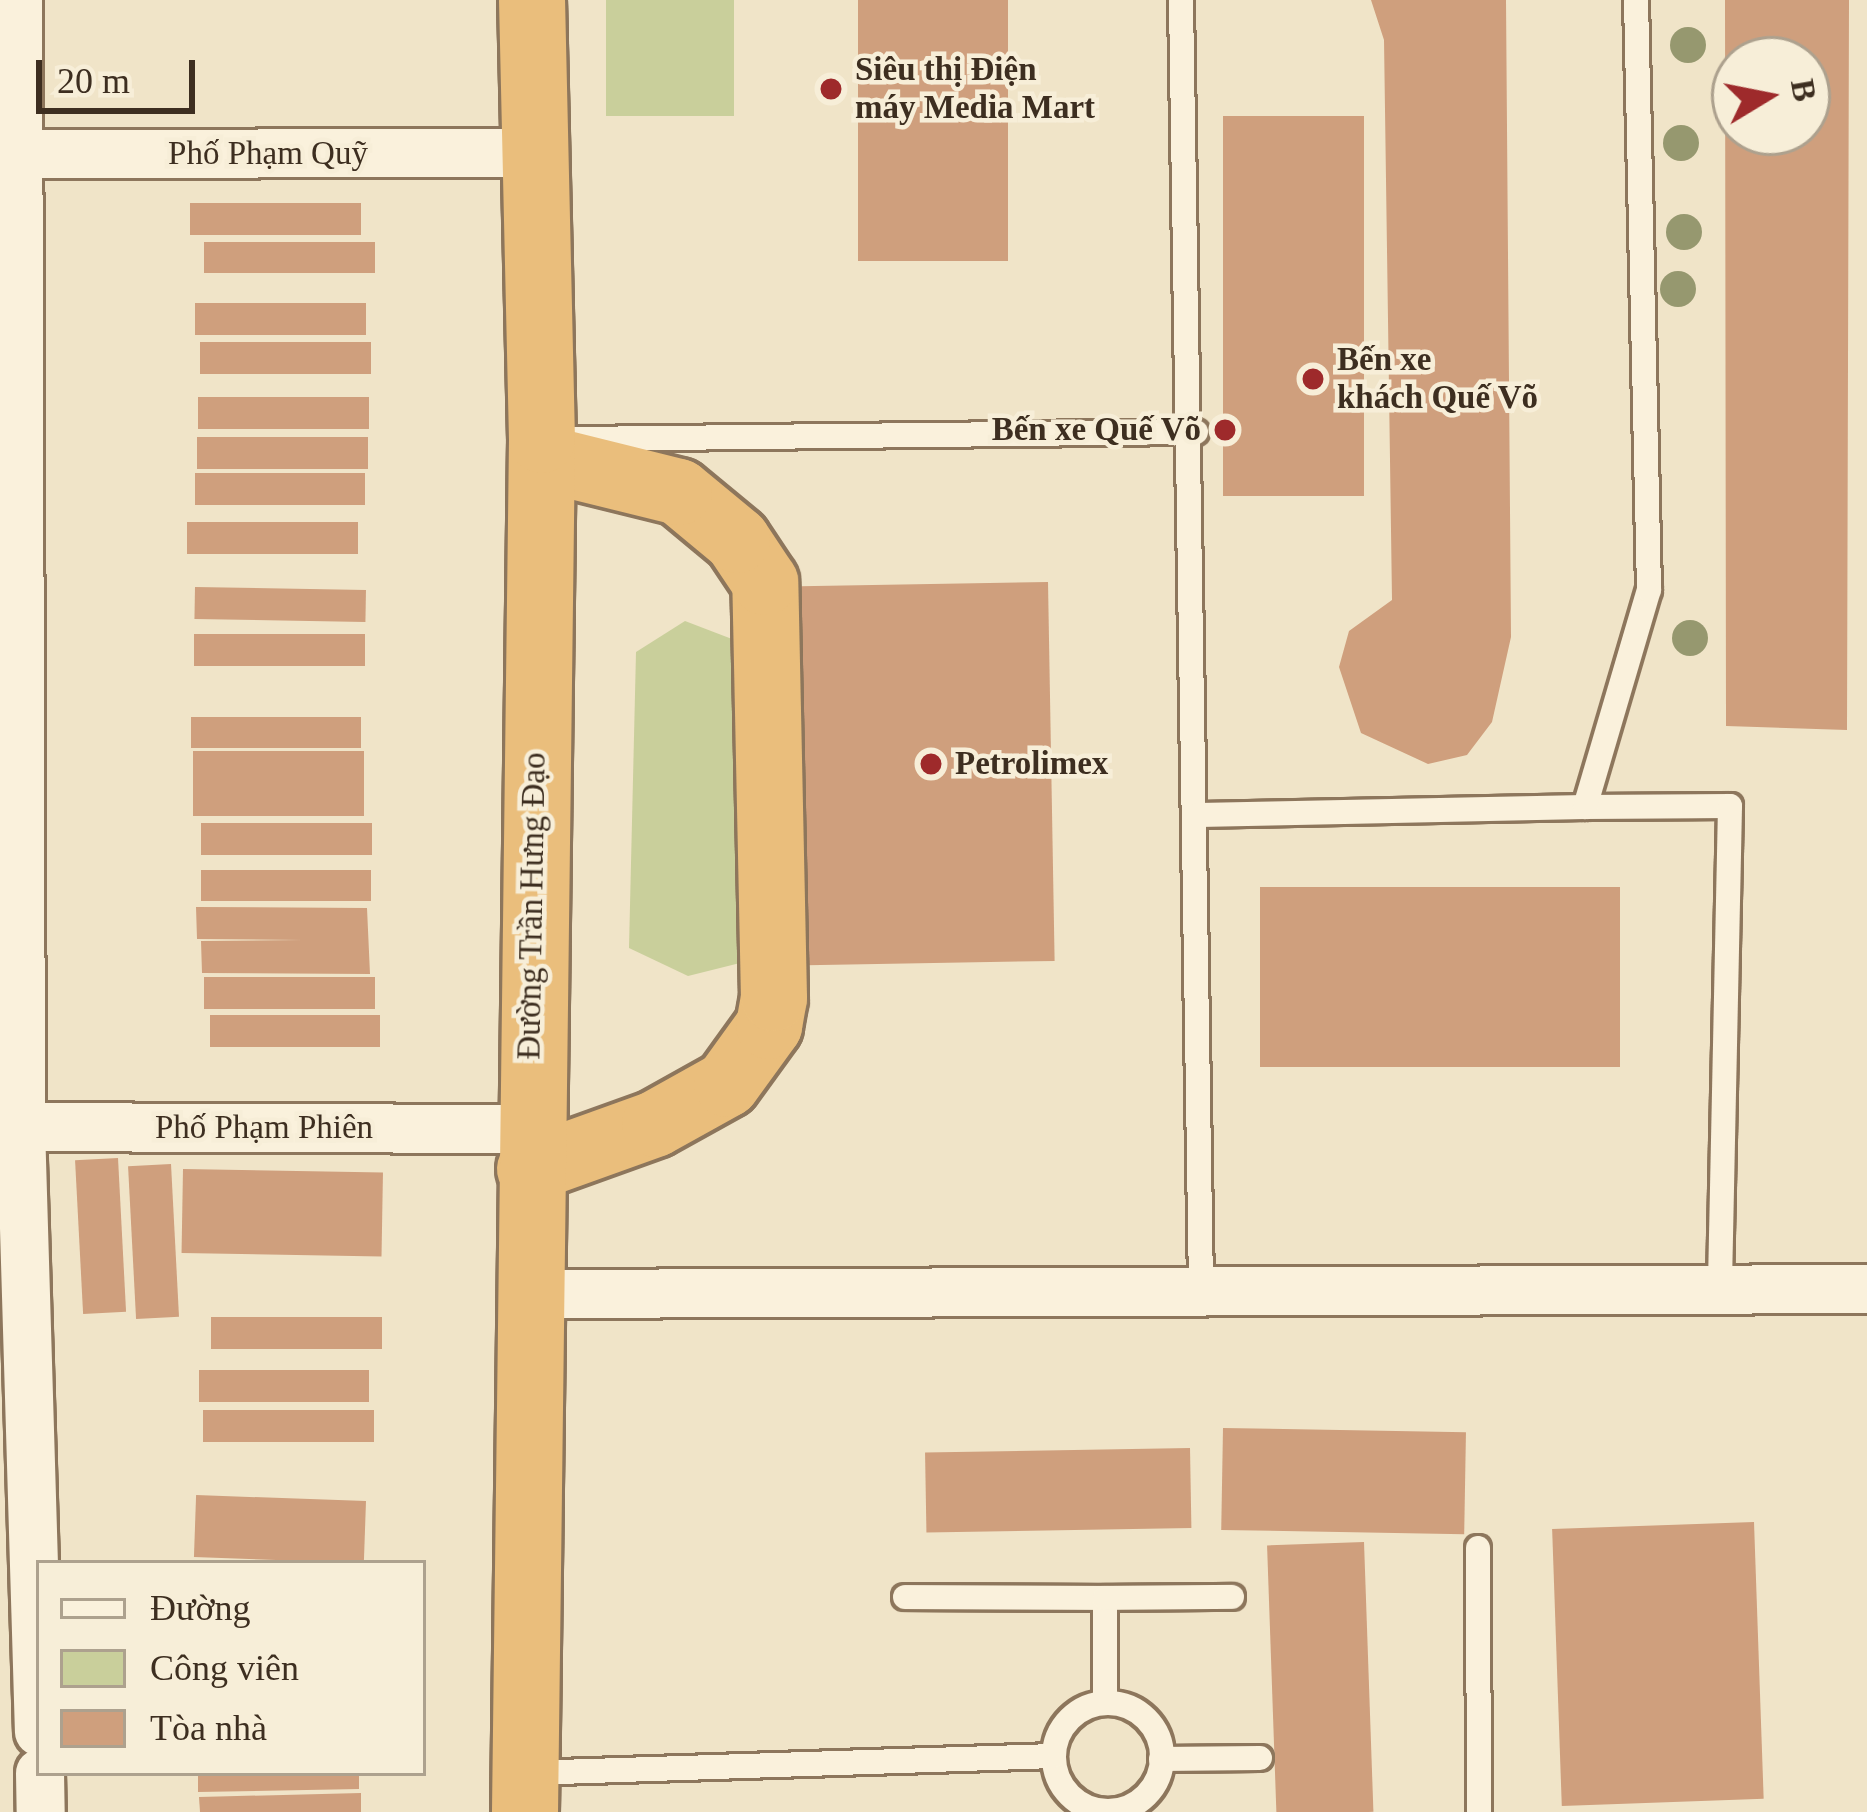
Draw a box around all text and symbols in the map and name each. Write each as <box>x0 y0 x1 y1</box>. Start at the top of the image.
scale bar <box>42 36 201 110</box>
north arrow <box>1711 36 1831 156</box>
place label: Siêu thị Điện máy Media Mart <box>855 50 1095 128</box>
text: 20 m <box>57 61 130 101</box>
marker: Siêu thị Điện máy Media Mart <box>818 76 844 102</box>
text: B <box>1784 76 1823 104</box>
street label: Phố Phạm Quỹ <box>168 134 368 174</box>
place label: Bến xe khách Quế Võ <box>1337 340 1539 418</box>
marker: Bến xe khách Quế Võ <box>1300 366 1326 392</box>
place label: Bến xe Quế Võ <box>991 410 1201 450</box>
marker: Bến xe Quế Võ <box>1212 417 1238 443</box>
place label: Petrolimex <box>955 744 1108 784</box>
marker: Petrolimex <box>918 751 944 777</box>
street label: Đường Trần Hưng Đạo <box>510 752 554 1060</box>
street label: Phố Phạm Phiên <box>155 1108 373 1148</box>
legend <box>36 1560 426 1776</box>
text: Đường <box>150 1588 251 1628</box>
text: Công viên <box>150 1648 299 1688</box>
text: Tòa nhà <box>150 1708 267 1748</box>

